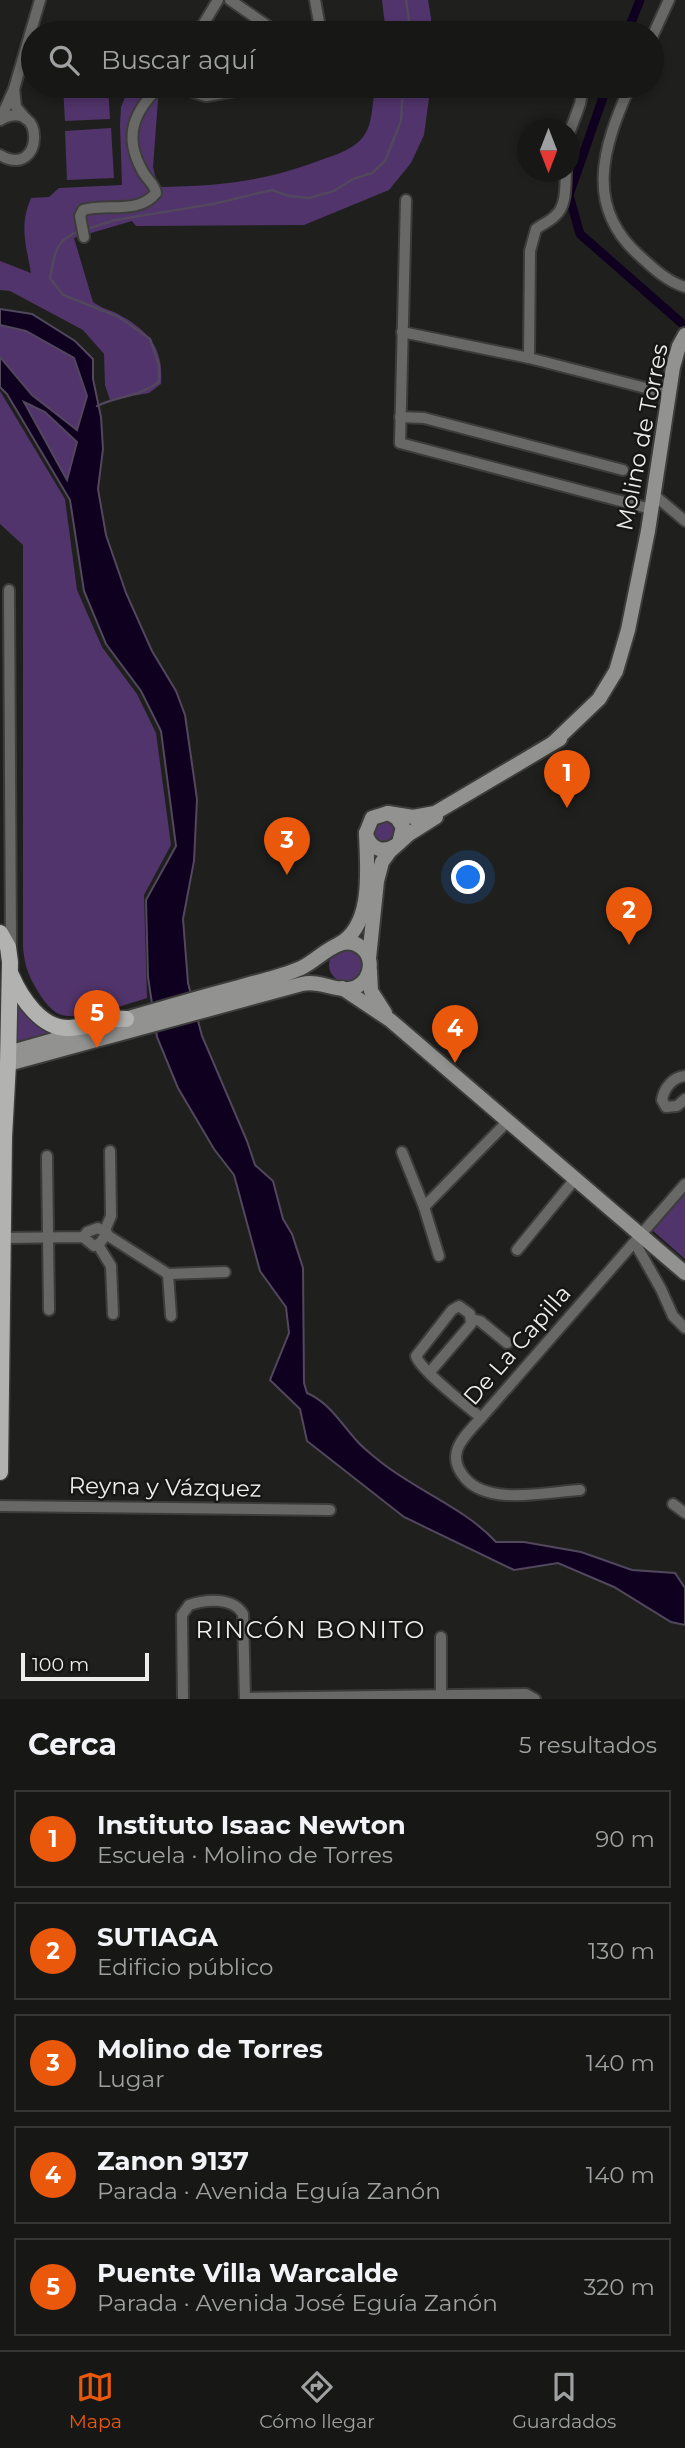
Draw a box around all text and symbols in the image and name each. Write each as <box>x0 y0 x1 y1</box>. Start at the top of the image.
search box <box>21 21 664 98</box>
icon: search <box>45 41 83 79</box>
text: Buscar aquí <box>101 44 255 76</box>
north arrow <box>517 119 580 182</box>
street label: Molino de Torres <box>610 341 674 533</box>
pin: 1 <box>544 750 590 808</box>
pin: 3 <box>264 817 310 875</box>
your location <box>451 860 485 894</box>
pin: 2 <box>606 887 652 945</box>
pin: 5 <box>74 990 120 1048</box>
pin: 4 <box>432 1005 478 1063</box>
street label: De La Capilla <box>457 1279 577 1411</box>
street label: Reyna y Vázquez <box>68 1471 262 1503</box>
district label: RINCÓN BONITO <box>196 1615 426 1644</box>
scale bar <box>21 1650 149 1682</box>
text: 100 m <box>32 1653 89 1676</box>
text: Cerca <box>28 1726 117 1763</box>
text: 5 resultados <box>519 1731 657 1759</box>
text: Instituto Isaac Newton <box>97 1809 406 1841</box>
text: 1 <box>48 1825 58 1853</box>
text: 90 m <box>595 1825 655 1853</box>
text: Escuela · Molino de Torres <box>97 1841 393 1869</box>
text: SUTIAGA <box>97 1921 218 1953</box>
text: 2 <box>46 1937 60 1965</box>
text: 130 m <box>588 1937 655 1965</box>
text: Edificio público <box>97 1953 273 1981</box>
text: Molino de Torres <box>97 2033 323 2065</box>
text: 3 <box>46 2049 60 2077</box>
text: 140 m <box>586 2049 655 2077</box>
text: Lugar <box>97 2065 164 2093</box>
text: Zanon 9137 <box>97 2145 249 2177</box>
text: 4 <box>45 2161 61 2189</box>
text: 140 m <box>586 2161 655 2189</box>
text: Parada · Avenida Eguía Zanón <box>97 2177 441 2205</box>
text: Puente Villa Warcalde <box>97 2257 399 2289</box>
text: 5 <box>46 2273 60 2301</box>
text: 320 m <box>583 2273 655 2301</box>
text: Parada · Avenida José Eguía Zanón <box>97 2289 498 2317</box>
tab: Mapa <box>69 2368 122 2433</box>
tab: Cómo llegar <box>259 2368 375 2433</box>
tab: Guardados <box>512 2368 616 2433</box>

